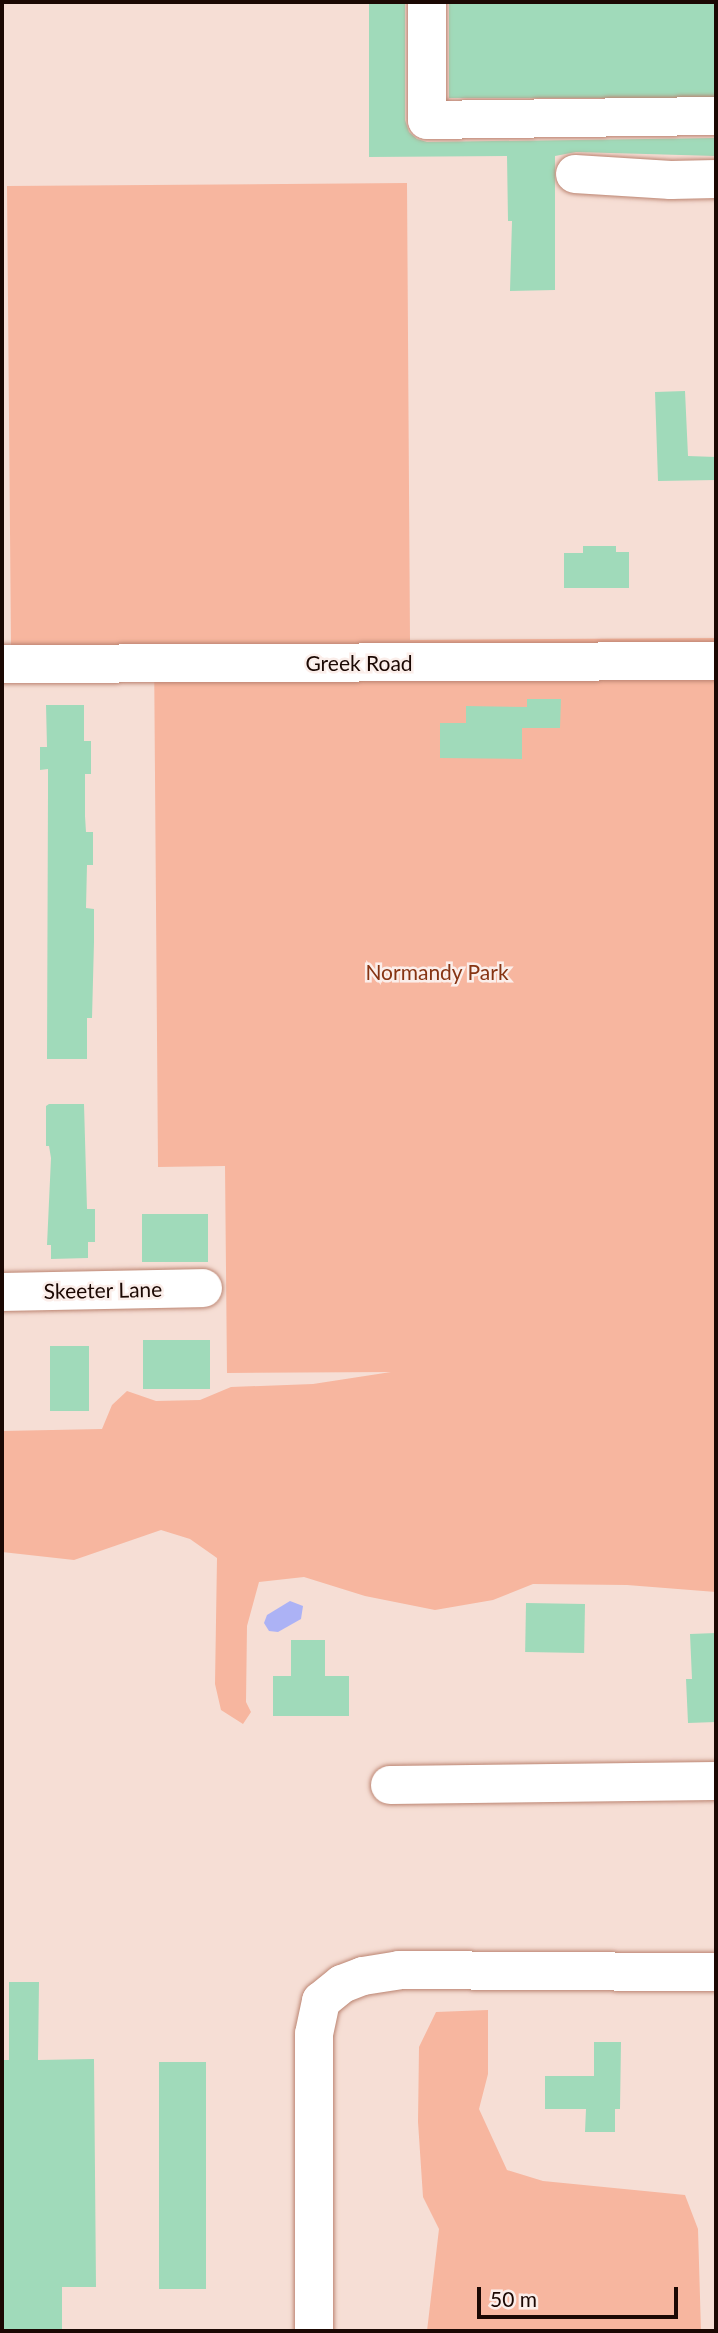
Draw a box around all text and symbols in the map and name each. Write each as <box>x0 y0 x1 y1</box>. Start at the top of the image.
street label: Greek Road <box>305 650 413 676</box>
park label: Normandy Park <box>365 959 509 985</box>
street label: Skeeter Lane <box>43 1276 163 1304</box>
scale bar <box>480 2274 681 2318</box>
text: 50 m <box>490 2286 537 2311</box>

